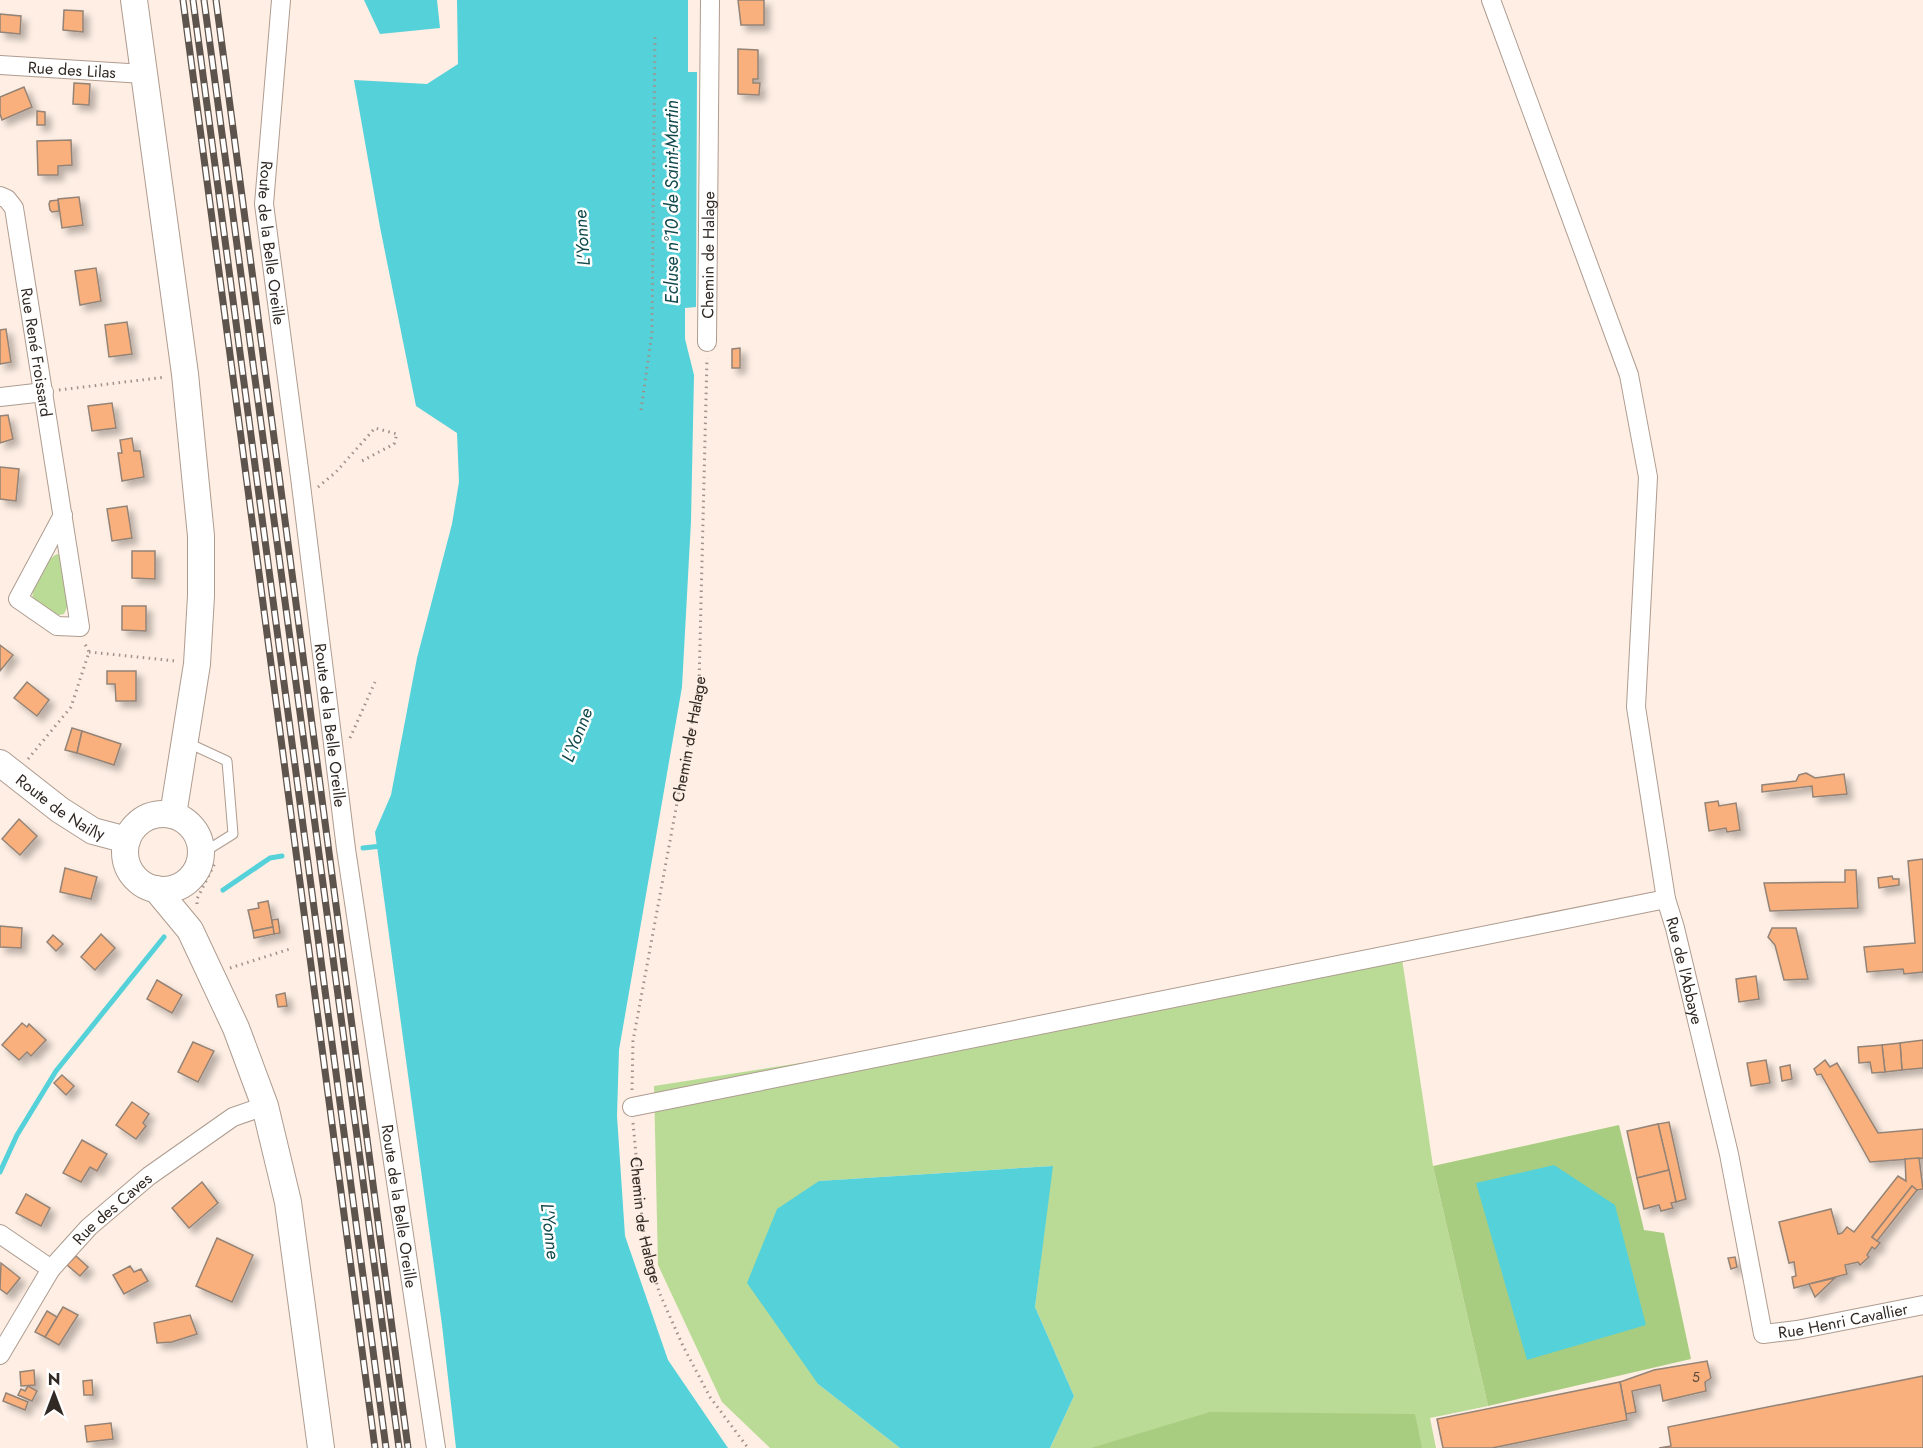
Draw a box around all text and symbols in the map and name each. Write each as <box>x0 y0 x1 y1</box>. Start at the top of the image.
street label: Rue des Lilas <box>27 55 117 84</box>
water label: Ecluse n°10 de Saint-Martin <box>659 100 685 304</box>
street label: Route de la Belle Oreille <box>253 160 291 326</box>
street label: Chemin de Halage <box>696 191 720 319</box>
water label: L'Yonne <box>567 209 597 267</box>
street label: Rue René Froissard <box>15 286 58 418</box>
street label: Route de la Belle Oreille <box>309 642 352 808</box>
street label: Chemin de Halage <box>666 676 711 804</box>
water label: L'Yonne <box>555 704 599 766</box>
street label: Route de Nailly <box>11 768 108 845</box>
street label: Rue de l'Abbaye <box>1661 914 1709 1027</box>
street label: Route de la Belle Oreille <box>376 1123 423 1289</box>
street label: Chemin de Halage <box>625 1156 668 1285</box>
street label: Rue des Caves <box>67 1167 157 1250</box>
water label: L'Yonne <box>534 1202 566 1260</box>
street label: Rue Henri Cavallier <box>1777 1297 1910 1344</box>
north arrow <box>24 1364 84 1424</box>
house number: 5 <box>1692 1367 1700 1387</box>
text: N <box>48 1368 60 1391</box>

